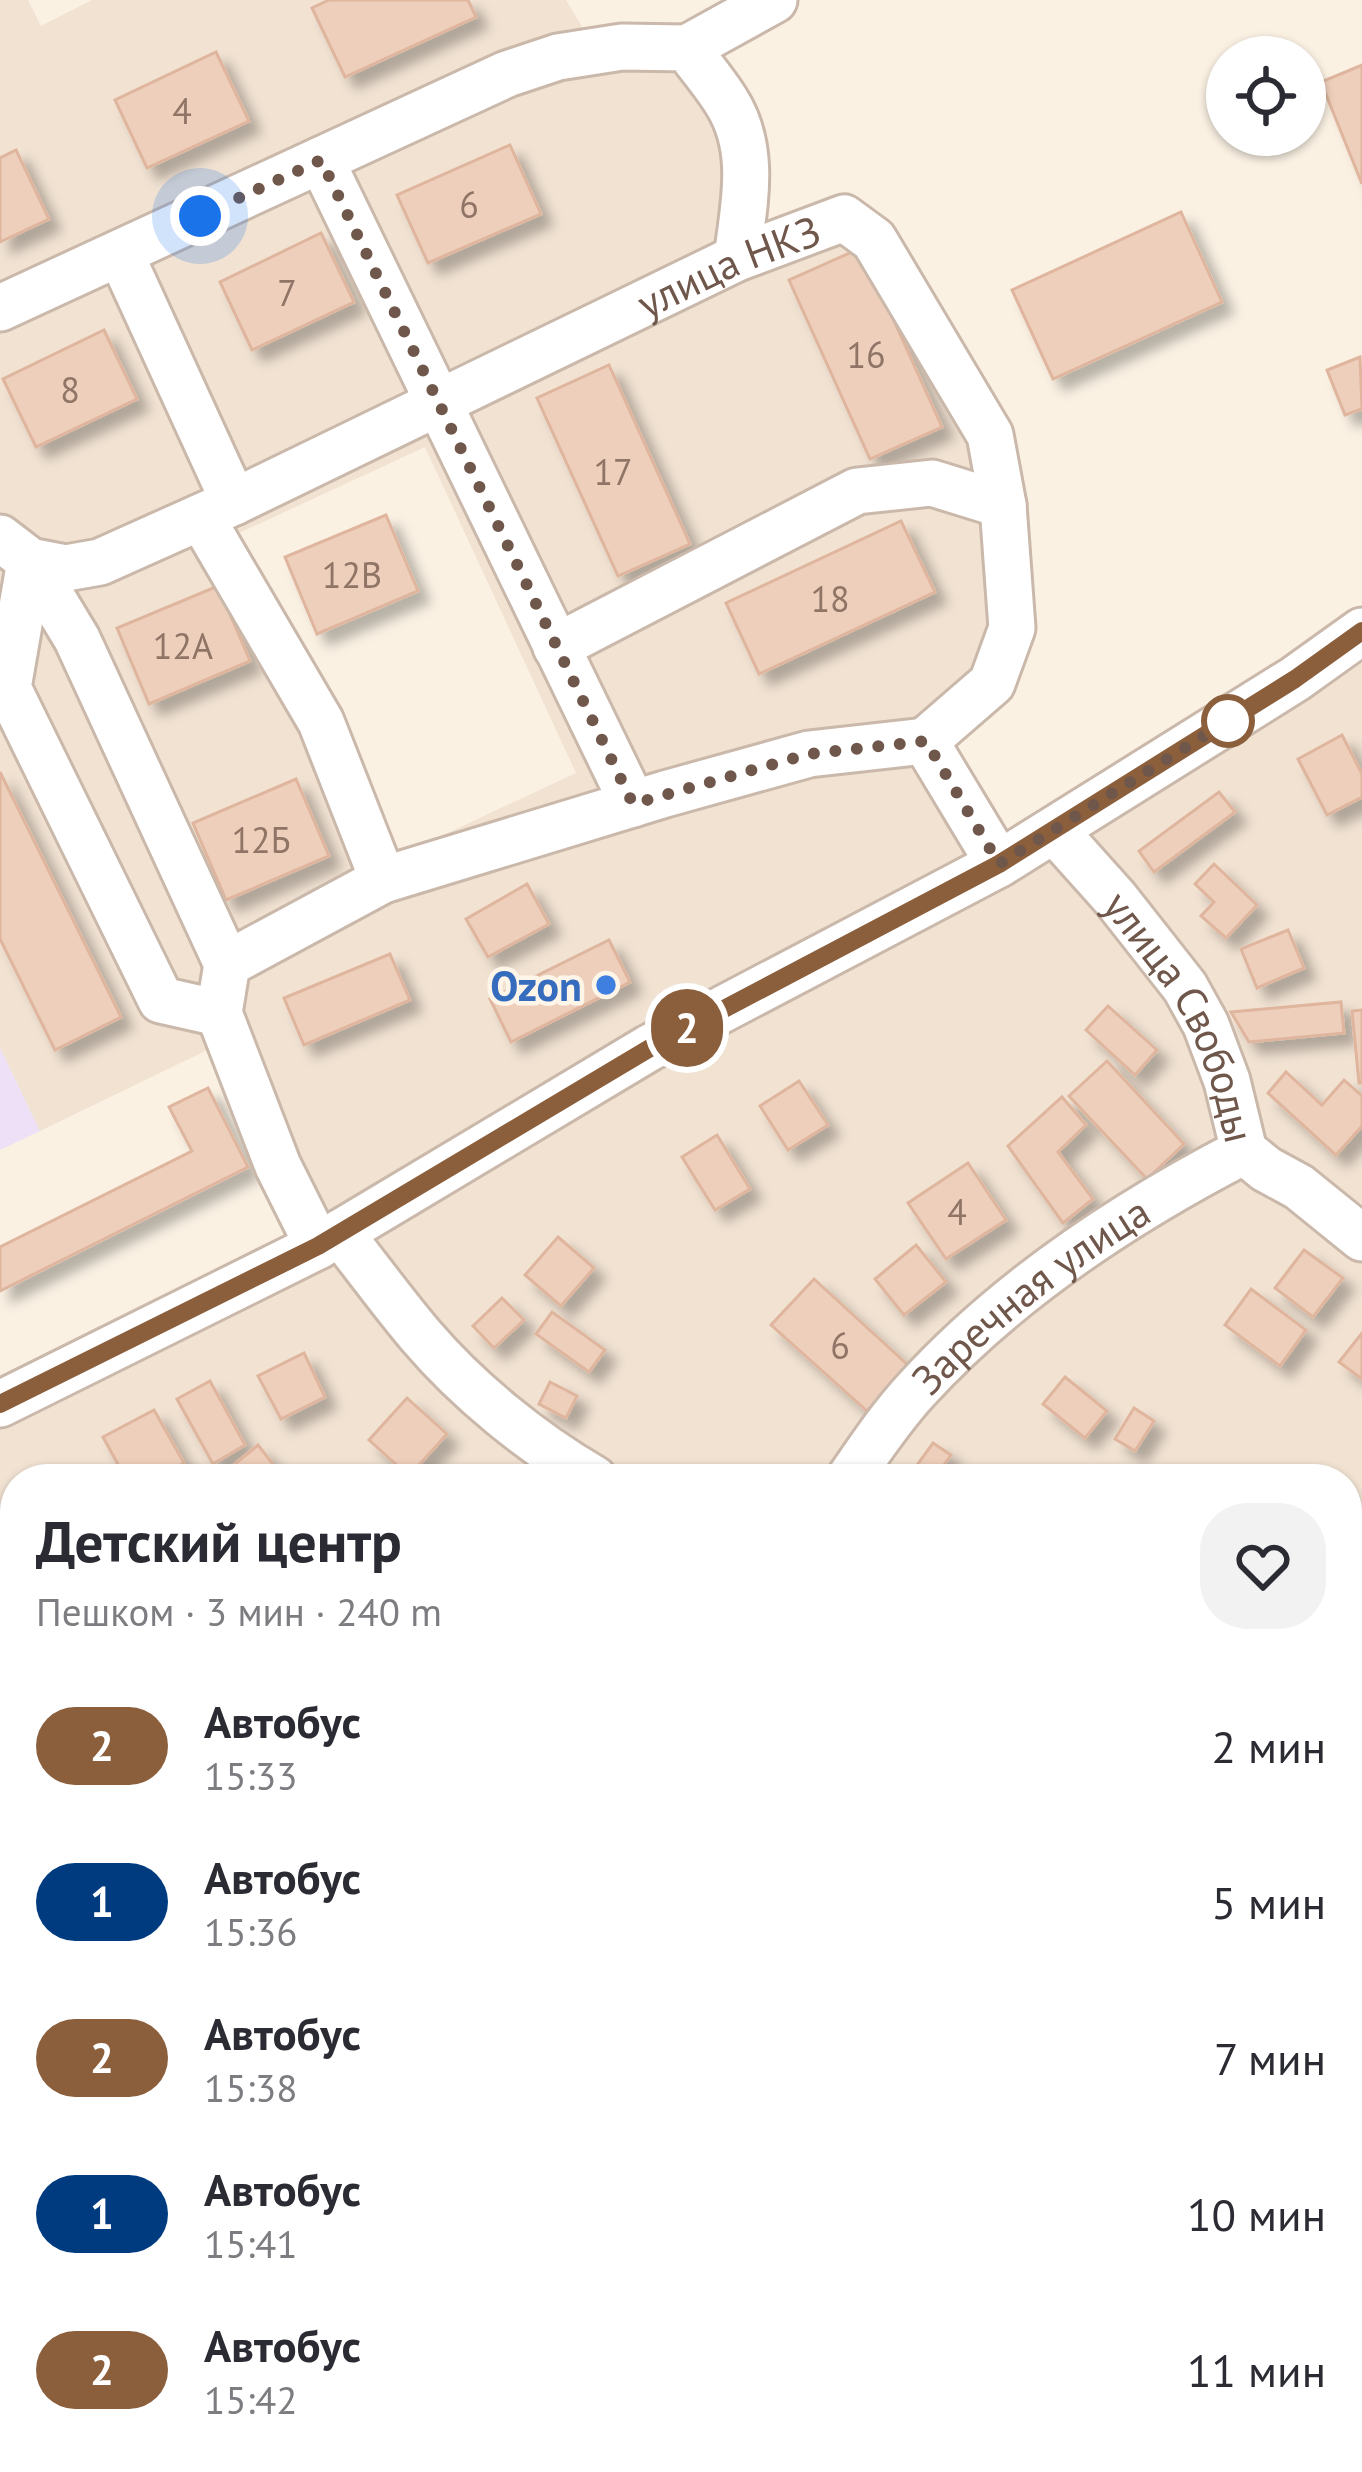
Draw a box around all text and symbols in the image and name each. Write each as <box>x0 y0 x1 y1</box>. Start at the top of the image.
map controls <box>1206 36 1326 156</box>
button: locate <box>1206 36 1326 156</box>
house number: 4 <box>172 87 192 134</box>
house number: 6 <box>459 181 479 228</box>
your location <box>170 186 230 246</box>
street label: улица НКЗ <box>628 202 828 330</box>
house number: 7 <box>277 269 297 316</box>
house number: 16 <box>846 331 886 378</box>
house number: 8 <box>60 366 80 413</box>
house number: 17 <box>593 448 633 495</box>
house number: 12В <box>322 551 382 598</box>
house number: 18 <box>810 575 850 622</box>
house number: 12А <box>153 622 213 669</box>
unlabelled marker <box>1203 696 1253 746</box>
house number: 12Б <box>231 816 291 863</box>
street label: улица Свободы <box>1092 879 1268 1148</box>
place label: Ozon <box>490 958 582 1013</box>
marker: Ozon <box>593 972 619 998</box>
line badge: 2 <box>648 989 726 1067</box>
text: 2 <box>675 1000 699 1055</box>
street label: Заречная улица <box>899 1183 1159 1405</box>
house number: 4 <box>947 1188 967 1235</box>
house number: 6 <box>830 1322 850 1369</box>
button: heart <box>1200 1503 1326 1629</box>
text: Детский центр <box>36 1504 402 1578</box>
text: Пешком · 3 мин · 240 m <box>36 1586 442 1637</box>
text: Автобус <box>204 1692 361 1750</box>
text: 2 мин <box>1212 1717 1326 1775</box>
text: 2 <box>90 1718 114 1773</box>
text: 15:33 <box>204 1750 298 1801</box>
text: Автобус <box>204 1848 361 1906</box>
text: 5 мин <box>1212 1873 1326 1931</box>
text: 1 <box>90 1874 114 1929</box>
text: 15:36 <box>204 1906 298 1957</box>
text: Автобус <box>204 2004 361 2062</box>
text: 7 мин <box>1214 2029 1326 2087</box>
text: 2 <box>90 2030 114 2085</box>
text: 15:38 <box>204 2062 298 2113</box>
text: Автобус <box>204 2160 361 2218</box>
text: 10 мин <box>1187 2185 1326 2243</box>
text: 1 <box>90 2186 114 2241</box>
text: 15:41 <box>204 2218 298 2269</box>
text: Автобус <box>204 2316 361 2374</box>
text: 11 мин <box>1187 2341 1326 2399</box>
text: 2 <box>90 2342 114 2397</box>
text: 15:42 <box>204 2374 298 2425</box>

